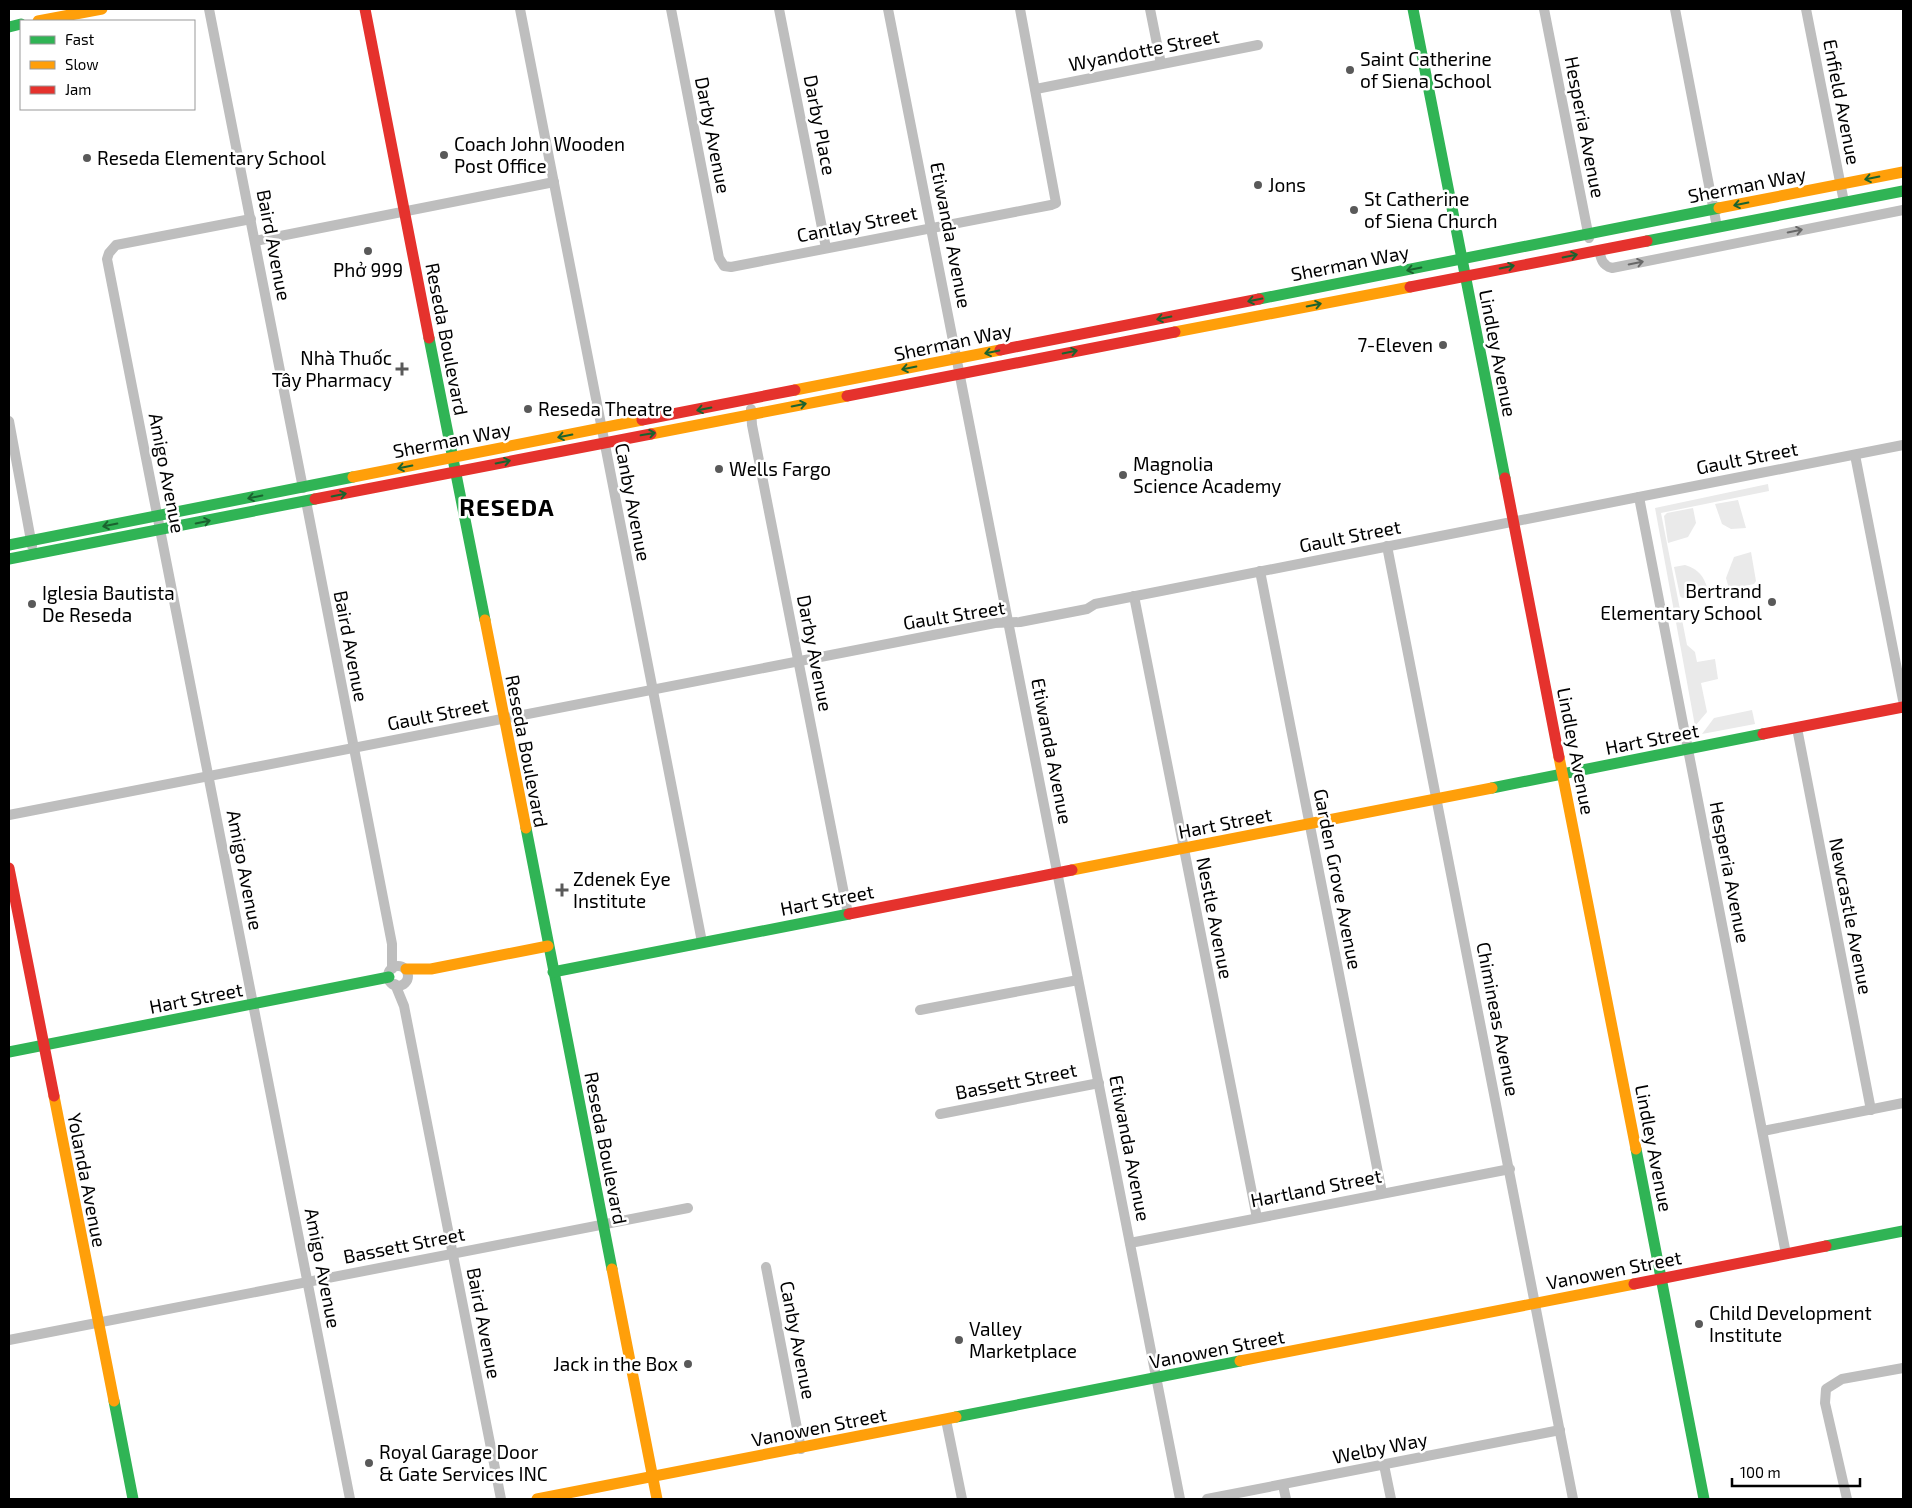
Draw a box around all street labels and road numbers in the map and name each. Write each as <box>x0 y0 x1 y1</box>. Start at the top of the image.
street label: Wyandotte Street <box>1067 24 1221 75</box>
street label: Enfield Avenue <box>1819 37 1866 167</box>
street label: Hesperia Avenue <box>1560 54 1611 200</box>
street label: Darby Place <box>799 73 842 177</box>
street label: Darby Avenue <box>691 75 736 195</box>
street label: Etiwanda Avenue <box>926 160 977 310</box>
street label: Sherman Way <box>1686 162 1808 207</box>
street label: Baird Avenue <box>252 187 297 302</box>
street label: Cantlay Street <box>795 201 919 246</box>
street label: Sherman Way <box>1289 240 1411 285</box>
street label: Reseda Boulevard <box>421 261 474 417</box>
street label: Lindley Avenue <box>1475 287 1522 419</box>
street label: Sherman Way <box>892 318 1014 365</box>
street label: Amigo Avenue <box>145 411 190 535</box>
street label: Sherman Way <box>391 417 513 462</box>
street label: Gault Street <box>1694 436 1800 479</box>
street label: Canby Avenue <box>611 441 656 563</box>
street label: Gault Street <box>1297 514 1403 557</box>
street label: Baird Avenue <box>329 588 374 703</box>
street label: Darby Avenue <box>793 593 838 713</box>
street label: Gault Street <box>901 595 1007 634</box>
street label: Reseda Boulevard <box>501 673 554 829</box>
street label: Etiwanda Avenue <box>1027 676 1078 826</box>
street label: Lindley Avenue <box>1553 685 1600 817</box>
street label: Gault Street <box>385 692 491 735</box>
street label: Hart Street <box>1603 718 1701 759</box>
street label: Garden Grove Avenue <box>1310 787 1367 971</box>
street label: Hesperia Avenue <box>1705 799 1756 945</box>
street label: Hart Street <box>1176 802 1274 843</box>
street label: Amigo Avenue <box>223 808 268 932</box>
street label: Newcastle Avenue <box>1825 836 1878 996</box>
street label: Nestle Avenue <box>1192 855 1239 981</box>
street label: Hart Street <box>778 879 876 920</box>
street label: Chimineas Avenue <box>1472 940 1525 1098</box>
street label: Hart Street <box>147 977 245 1018</box>
street label: Bassett Street <box>953 1057 1079 1104</box>
street label: Reseda Boulevard <box>580 1070 633 1226</box>
street label: Etiwanda Avenue <box>1105 1073 1156 1223</box>
street label: Lindley Avenue <box>1631 1082 1678 1214</box>
street label: Yolanda Avenue <box>63 1111 112 1249</box>
street label: Hartland Street <box>1248 1164 1383 1211</box>
street label: Amigo Avenue <box>301 1206 346 1330</box>
street label: Bassett Street <box>341 1221 467 1268</box>
street label: Vanowen Street <box>1544 1245 1683 1294</box>
street label: Baird Avenue <box>462 1265 507 1380</box>
street label: Canby Avenue <box>776 1279 821 1401</box>
street label: Vanowen Street <box>1147 1324 1286 1373</box>
street label: Vanowen Street <box>749 1402 888 1451</box>
street label: Welby Way <box>1331 1427 1429 1468</box>

